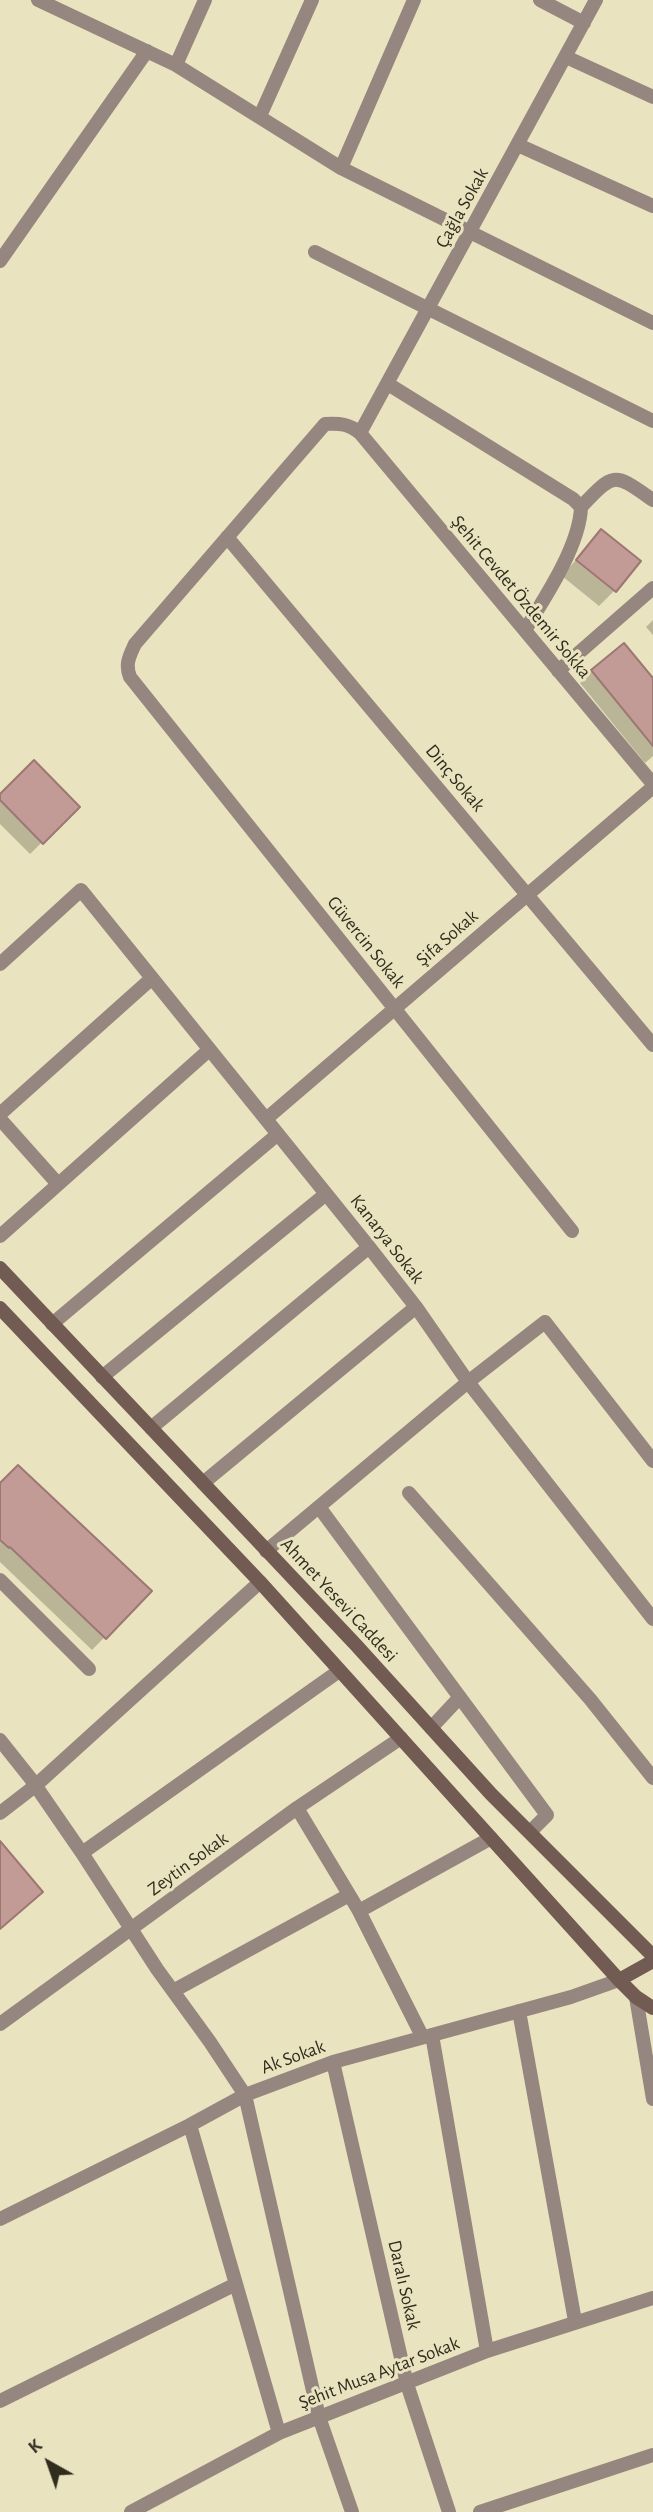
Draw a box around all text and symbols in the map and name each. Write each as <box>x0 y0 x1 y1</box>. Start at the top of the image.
street label: Çağla Sokak <box>431 164 493 252</box>
street label: Şehit Cevdet Özdemir Sokka <box>446 511 596 683</box>
street label: Dinç Sokak <box>420 740 490 816</box>
street label: Güvercin Sokak <box>322 891 410 993</box>
street label: Şifa Sokak <box>411 905 483 971</box>
street label: Kanarya Sokak <box>345 1190 429 1288</box>
street label: Ahmet Yesevi Caddesi <box>276 1533 402 1667</box>
street label: Zeytin Sokak <box>143 1827 233 1901</box>
street label: Ak Sokak <box>258 2035 328 2079</box>
street label: Daralı Sokak <box>383 2238 425 2332</box>
street label: Şehit Musa Aytar Sokak <box>295 2332 463 2414</box>
north arrow <box>14 2428 84 2498</box>
text: K <box>25 2436 46 2457</box>

